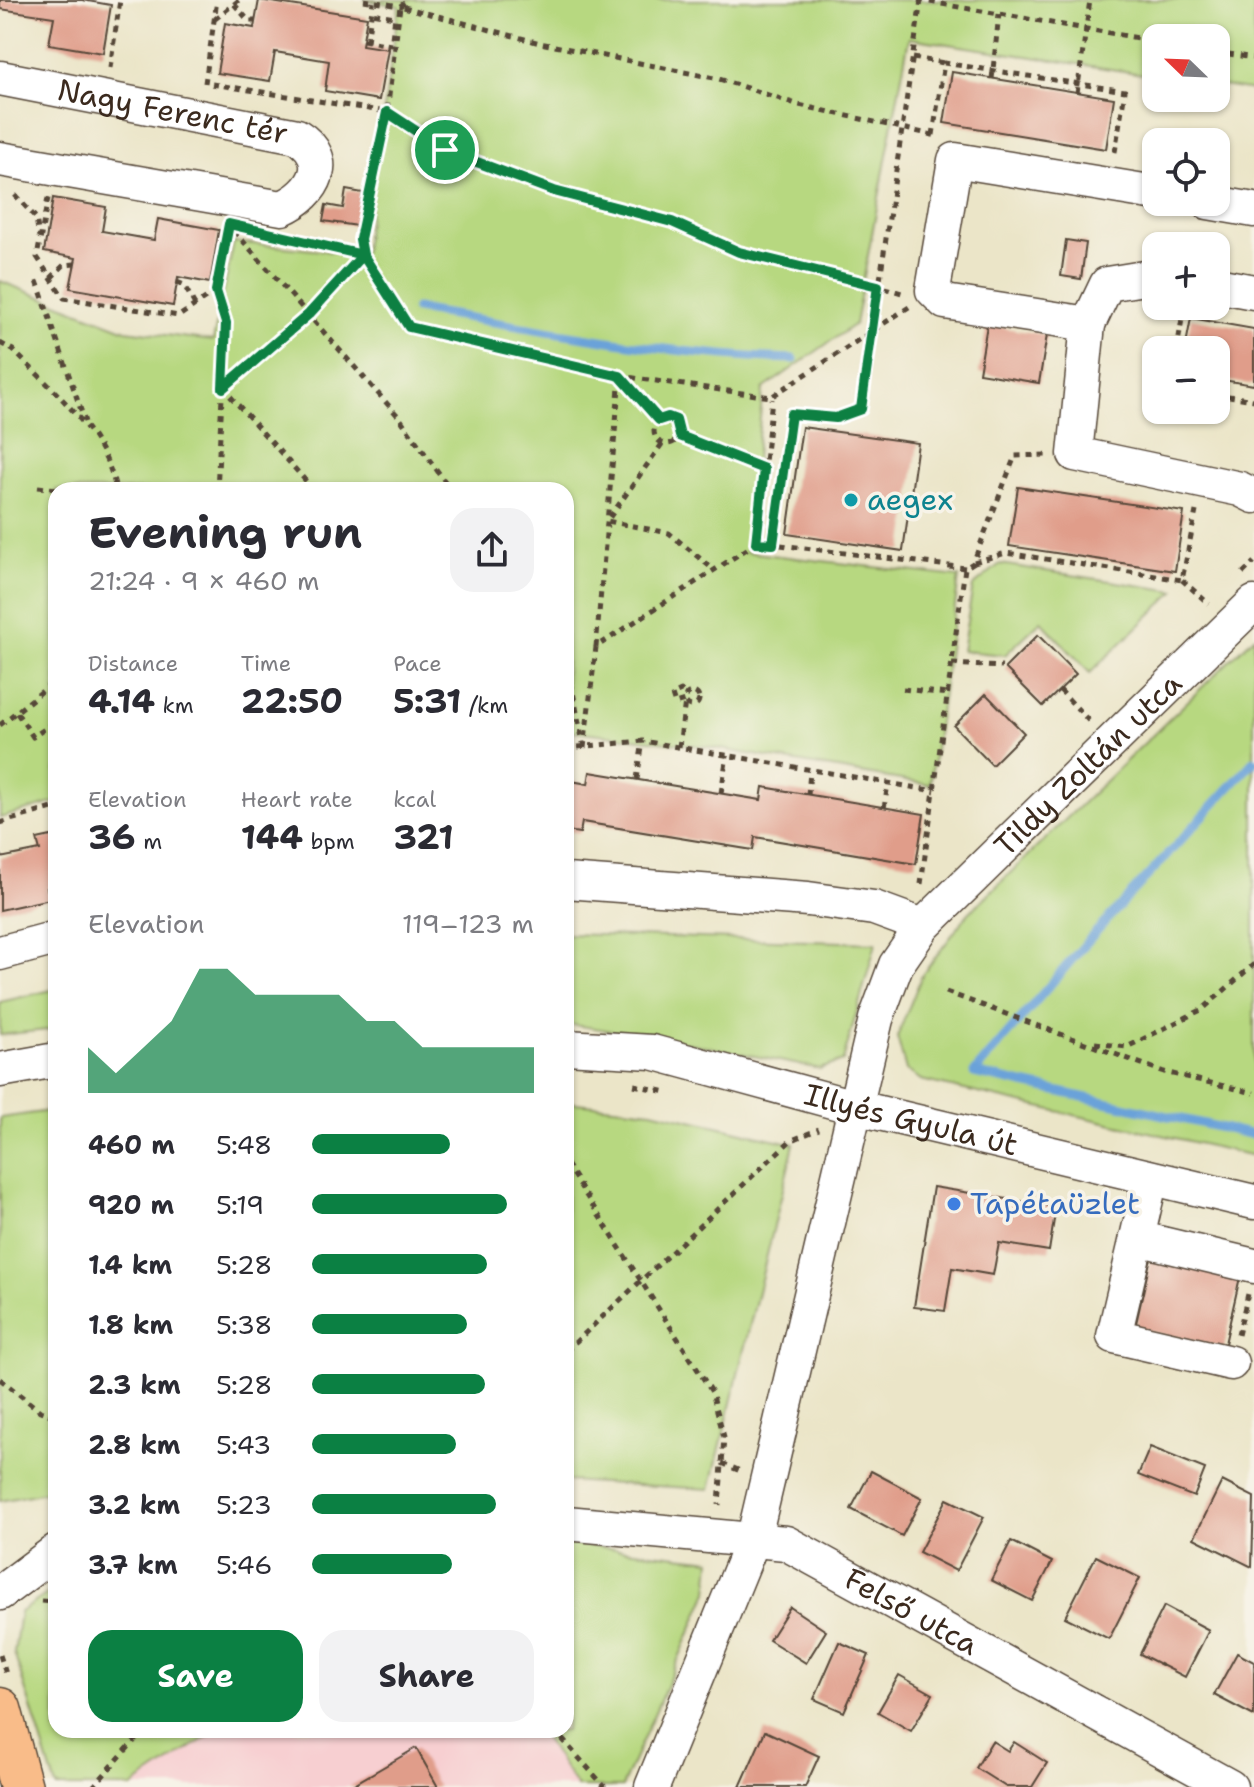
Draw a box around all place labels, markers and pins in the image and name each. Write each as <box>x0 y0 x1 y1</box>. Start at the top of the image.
pin <box>411 116 479 184</box>
place label: aegex <box>867 479 953 520</box>
marker: aegex <box>842 491 860 509</box>
place label: Tapétaüzlet <box>970 1183 1140 1224</box>
marker: Tapétaüzlet <box>945 1195 963 1213</box>

